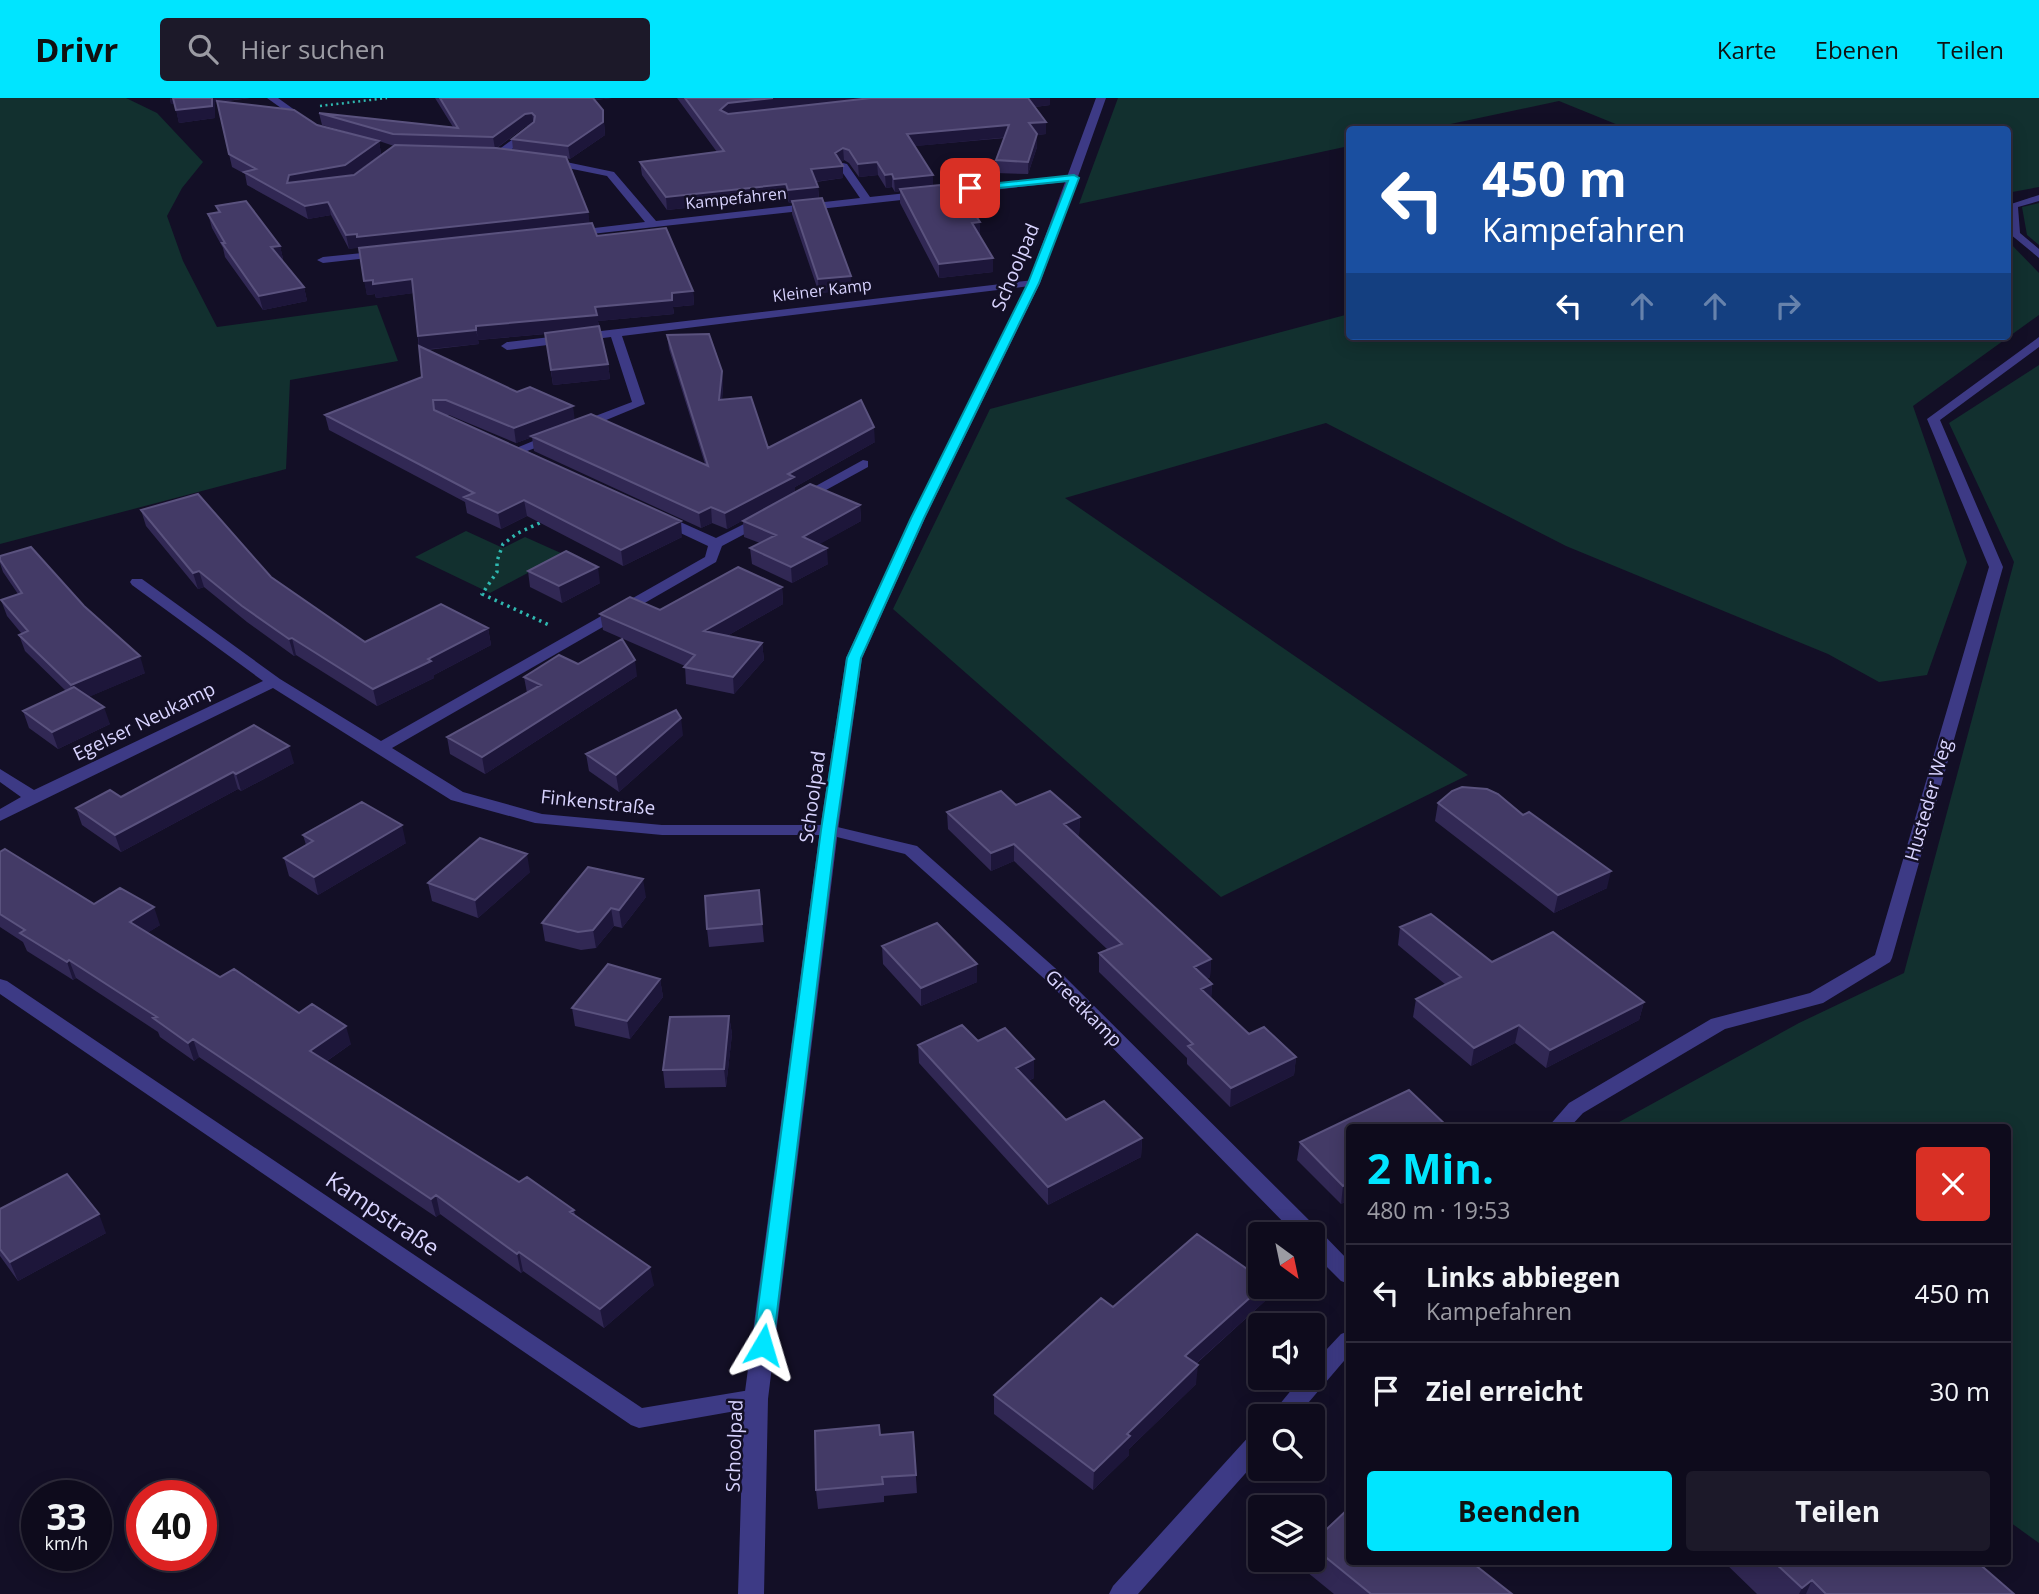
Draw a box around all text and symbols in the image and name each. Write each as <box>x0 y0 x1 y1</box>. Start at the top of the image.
search box <box>160 18 650 81</box>
text: Drivr <box>35 27 118 72</box>
icon: search <box>184 30 222 68</box>
text: Hier suchen <box>240 31 385 67</box>
text: Karte <box>1717 33 1777 66</box>
text: Ebenen <box>1815 33 1899 66</box>
text: Teilen <box>1937 33 2004 66</box>
text: 450 m <box>1482 145 1627 211</box>
icon: left <box>1367 154 1458 245</box>
pin <box>940 158 1000 218</box>
icon: arrive <box>951 169 989 207</box>
street label: Kampefahren <box>684 182 788 214</box>
text: Kampefahren <box>1482 208 1685 251</box>
street label: Schoolpad <box>985 219 1045 315</box>
street label: Kleiner Kamp <box>771 273 873 307</box>
icon: left <box>1550 287 1588 325</box>
icon: ahead <box>1623 287 1661 325</box>
icon: ahead <box>1696 287 1734 325</box>
icon: right <box>1769 287 1807 325</box>
street label: Egelser Neukamp <box>69 675 219 767</box>
street label: Husteder Weg <box>1898 736 1958 864</box>
street label: Schoolpad <box>793 749 831 845</box>
street label: Finkenstraße <box>539 783 657 821</box>
street label: Greetkamp <box>1040 964 1128 1052</box>
text: 2 Min. <box>1367 1139 1494 1196</box>
button: close <box>1916 1147 1990 1221</box>
street label: Kampstraße <box>320 1163 446 1263</box>
text: 480 m · 19:53 <box>1367 1194 1510 1226</box>
north arrow <box>1248 1222 1325 1298</box>
map controls <box>1248 1222 1325 1572</box>
text: Links abbiegen <box>1426 1259 1621 1295</box>
icon: left <box>1367 1274 1405 1312</box>
text: 450 m <box>1915 1275 1990 1311</box>
text: Kampefahren <box>1426 1295 1572 1327</box>
position arrow <box>726 1308 800 1382</box>
button: sound <box>1248 1313 1325 1390</box>
icon: arrive <box>1367 1372 1405 1410</box>
text: Ziel erreicht <box>1426 1373 1583 1409</box>
text: 30 m <box>1929 1373 1990 1409</box>
street label: Schoolpad <box>719 1399 749 1493</box>
button: search <box>1248 1404 1325 1481</box>
button: Beenden <box>1367 1471 1672 1551</box>
button: Teilen <box>1686 1471 1990 1551</box>
speed limit sign: 40 <box>126 1480 217 1571</box>
text: 33 <box>46 1493 87 1540</box>
button: layers <box>1248 1495 1325 1572</box>
text: km/h <box>45 1531 88 1555</box>

